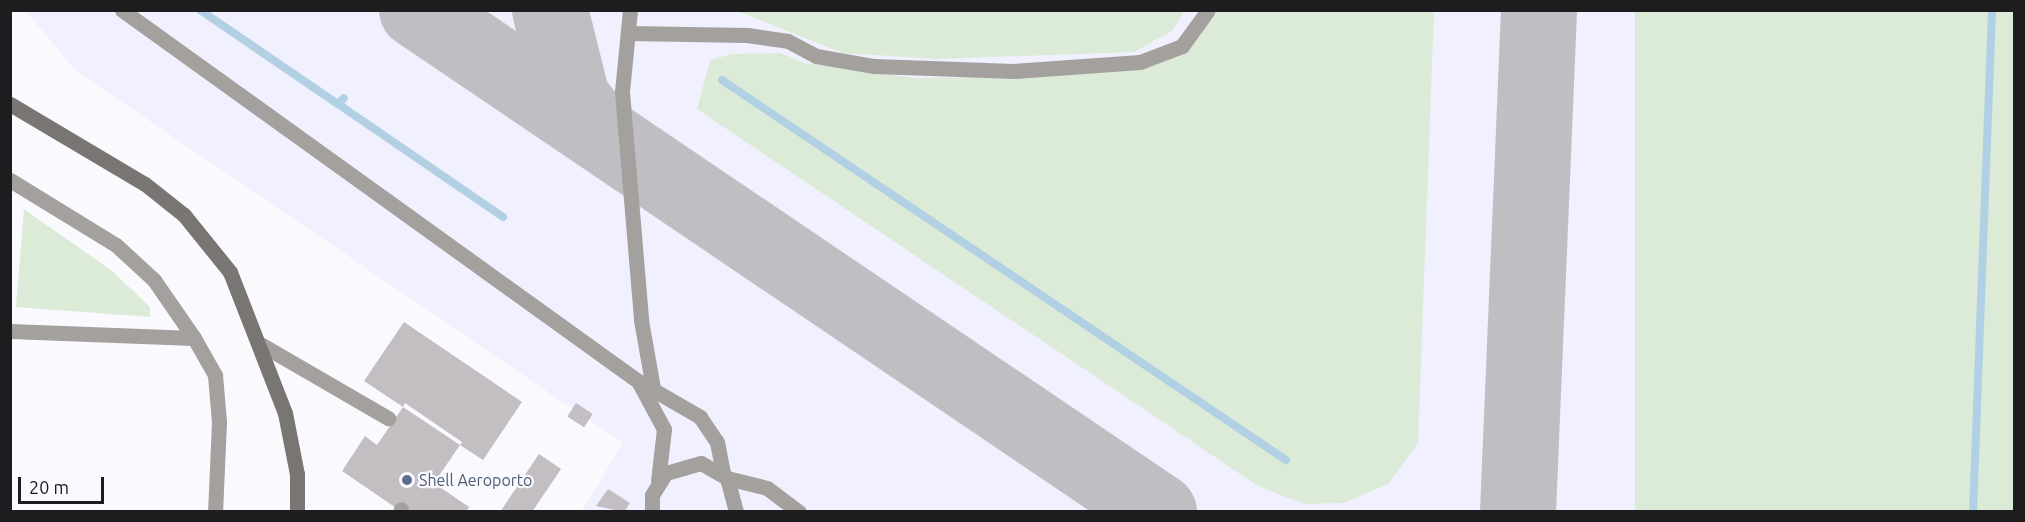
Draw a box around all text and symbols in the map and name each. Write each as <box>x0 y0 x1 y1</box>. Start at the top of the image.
scale bar <box>21 465 106 503</box>
place label: Shell Aeroporto <box>419 470 532 490</box>
marker: Shell Aeroporto <box>400 473 414 487</box>
text: 20 m <box>29 477 69 497</box>

